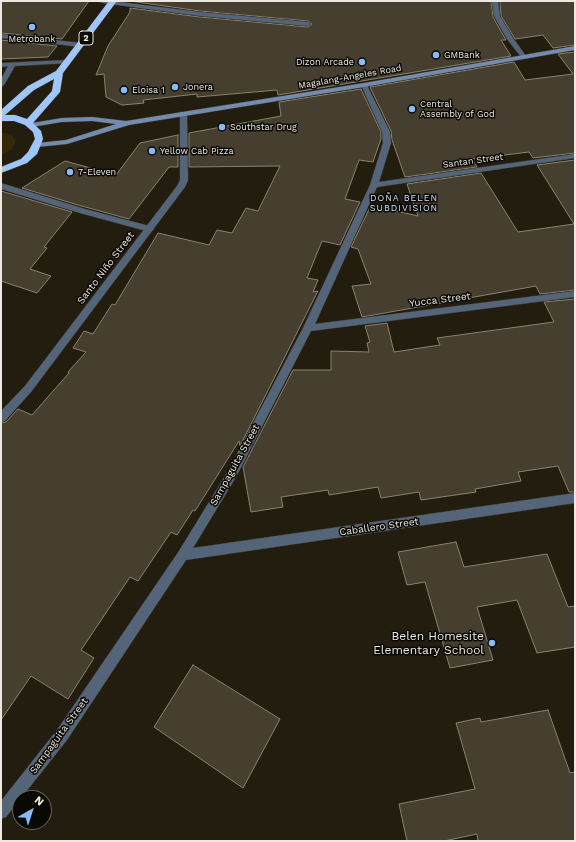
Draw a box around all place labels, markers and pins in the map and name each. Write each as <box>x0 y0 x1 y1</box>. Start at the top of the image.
marker: Metrobank <box>27 22 37 32</box>
place label: Metrobank <box>9 34 55 44</box>
marker: GMBank <box>431 50 441 60</box>
place label: GMBank <box>444 50 480 60</box>
place label: Dizon Arcade <box>296 57 354 67</box>
marker: Dizon Arcade <box>357 57 367 67</box>
marker: Jonera <box>170 82 180 92</box>
place label: Jonera <box>183 82 213 92</box>
marker: Eloisa 1 <box>119 85 129 95</box>
place label: Eloisa 1 <box>132 85 165 95</box>
place label: Central Assembly of God <box>420 99 495 120</box>
marker: Central Assembly of God <box>407 104 417 114</box>
marker: Southstar Drug <box>217 122 227 132</box>
place label: Southstar Drug <box>230 122 297 132</box>
marker: Yellow Cab Pizza <box>147 146 157 156</box>
place label: Yellow Cab Pizza <box>160 146 234 156</box>
marker: 7-Eleven <box>65 167 75 177</box>
place label: 7-Eleven <box>78 167 116 177</box>
place label: Belen Homesite Elementary School <box>373 629 484 657</box>
marker: Belen Homesite Elementary School <box>487 638 497 648</box>

